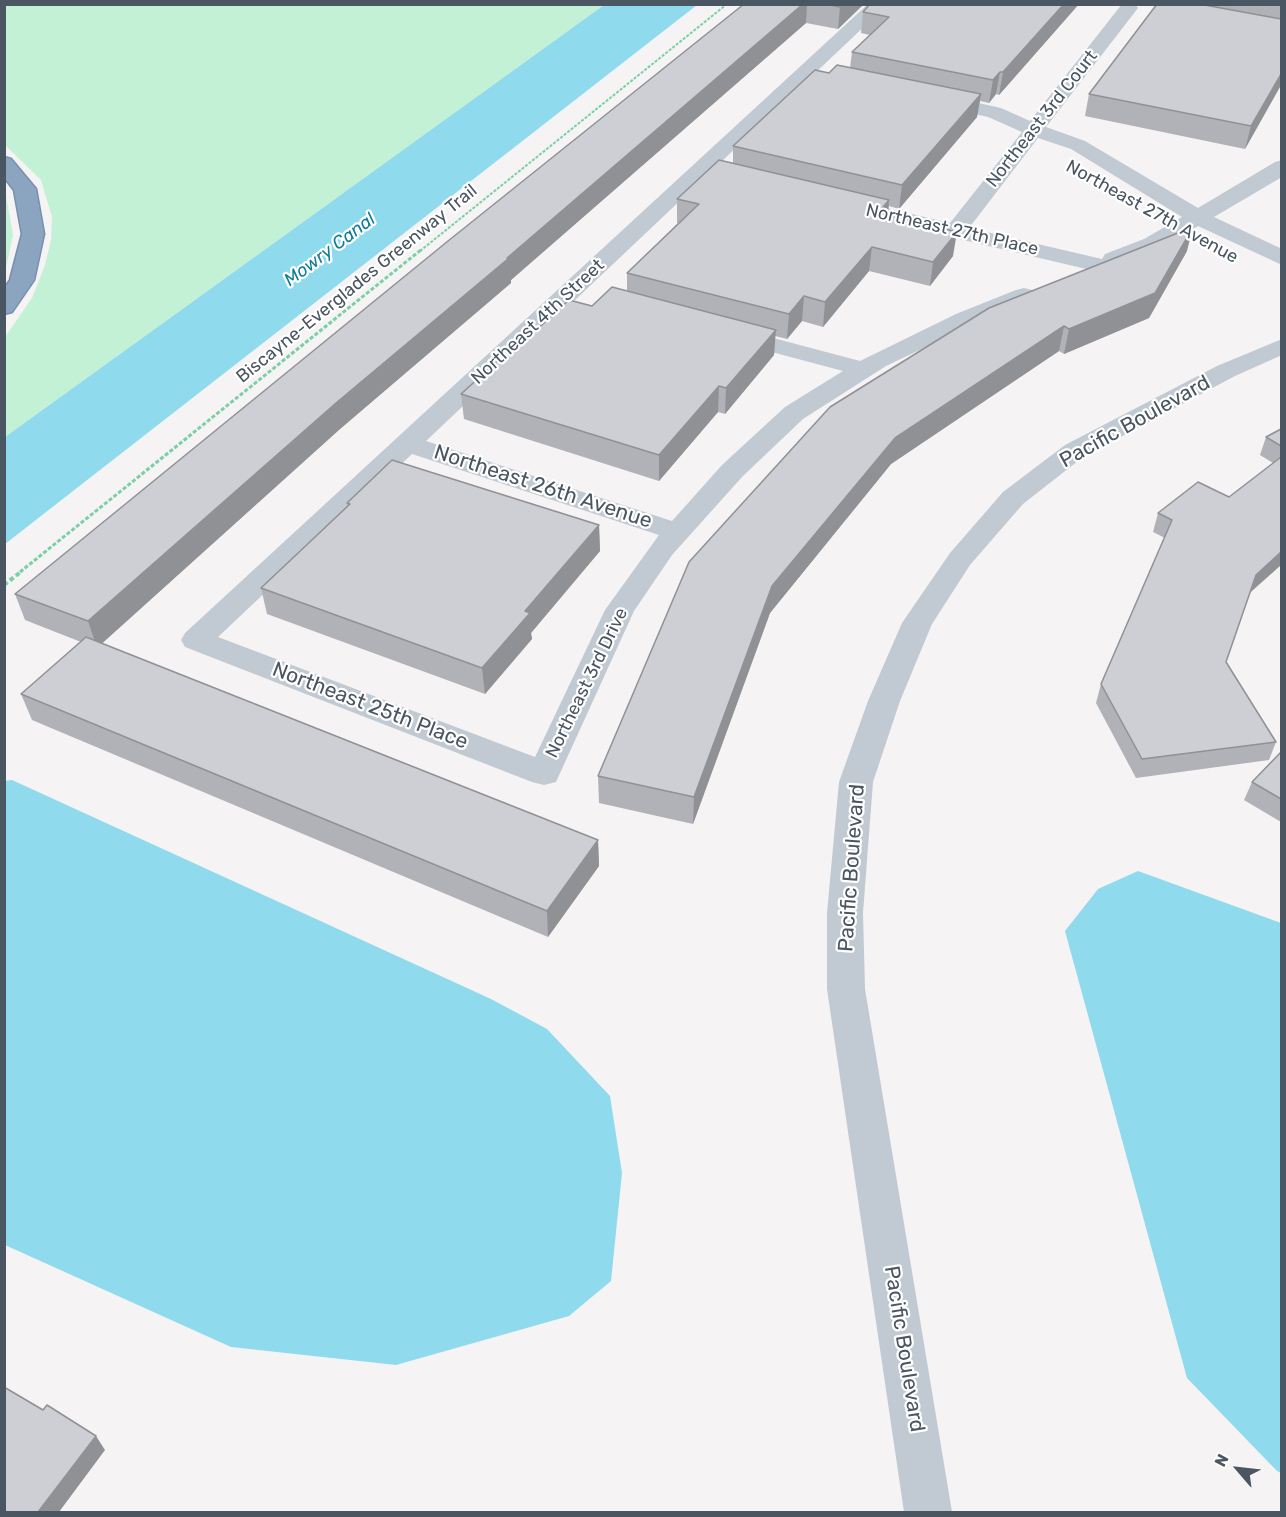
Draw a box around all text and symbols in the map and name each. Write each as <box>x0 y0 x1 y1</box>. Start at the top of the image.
street label: Northeast 3rd Court <box>982 46 1102 192</box>
street label: Northeast 27th Avenue <box>1062 156 1242 268</box>
street label: Biscayne-Everglades Greenway Trail <box>232 180 482 388</box>
street label: Northeast 27th Place <box>864 200 1040 260</box>
water label: Mowry Canal <box>280 209 380 291</box>
street label: Northeast 4th Street <box>467 255 609 389</box>
street label: Pacific Boulevard <box>1055 370 1215 474</box>
street label: Northeast 26th Avenue <box>431 440 655 534</box>
street label: Northeast 3rd Drive <box>541 604 633 762</box>
street label: Northeast 25th Place <box>269 657 471 755</box>
street label: Pacific Boulevard <box>834 783 870 953</box>
street label: Pacific Boulevard <box>878 1264 930 1434</box>
north arrow <box>1208 1439 1268 1499</box>
text: N <box>1211 1451 1233 1470</box>

